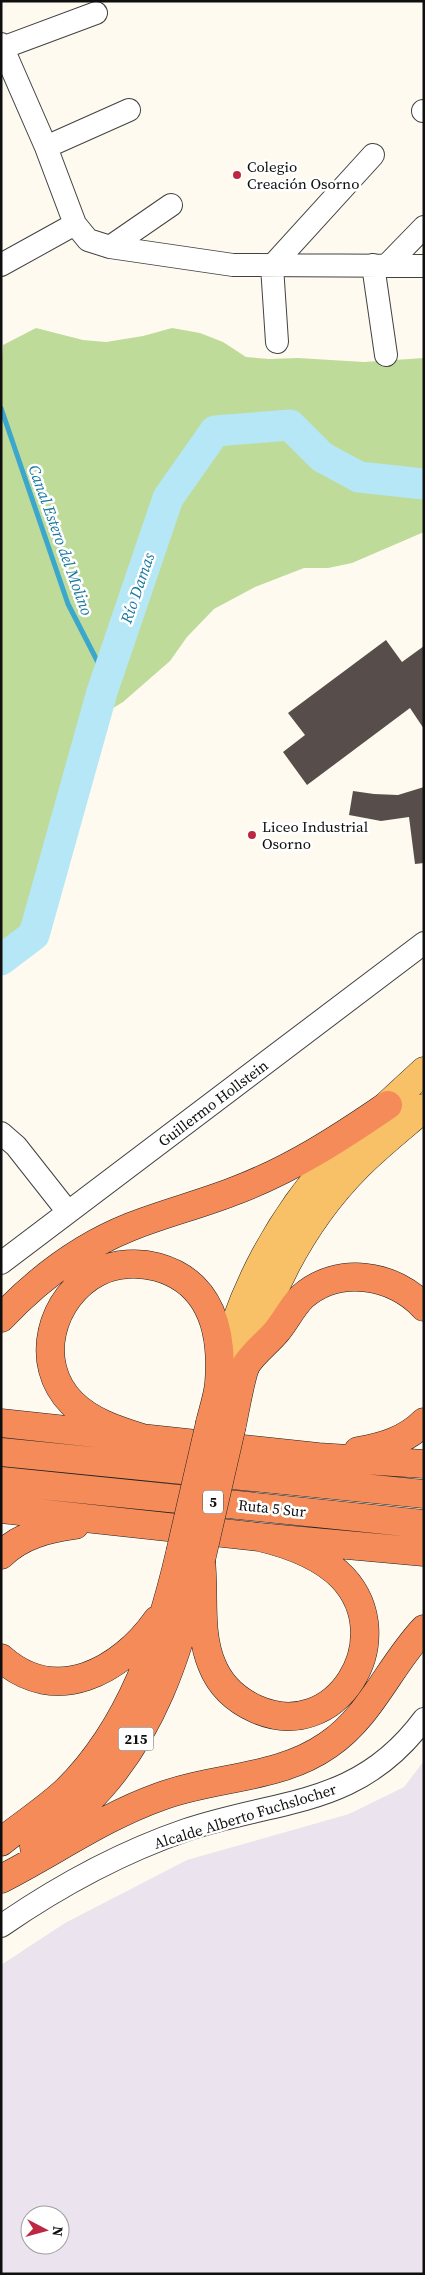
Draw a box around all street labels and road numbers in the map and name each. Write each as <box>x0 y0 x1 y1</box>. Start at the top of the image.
street label: Guillermo Hollstein <box>154 1055 272 1151</box>
road number: 5 <box>203 1490 223 1514</box>
street label: Ruta 5 Sur <box>237 1494 308 1522</box>
road number: 215 <box>118 1728 154 1750</box>
street label: Alcalde Alberto Fuchslocher <box>151 1778 339 1854</box>

